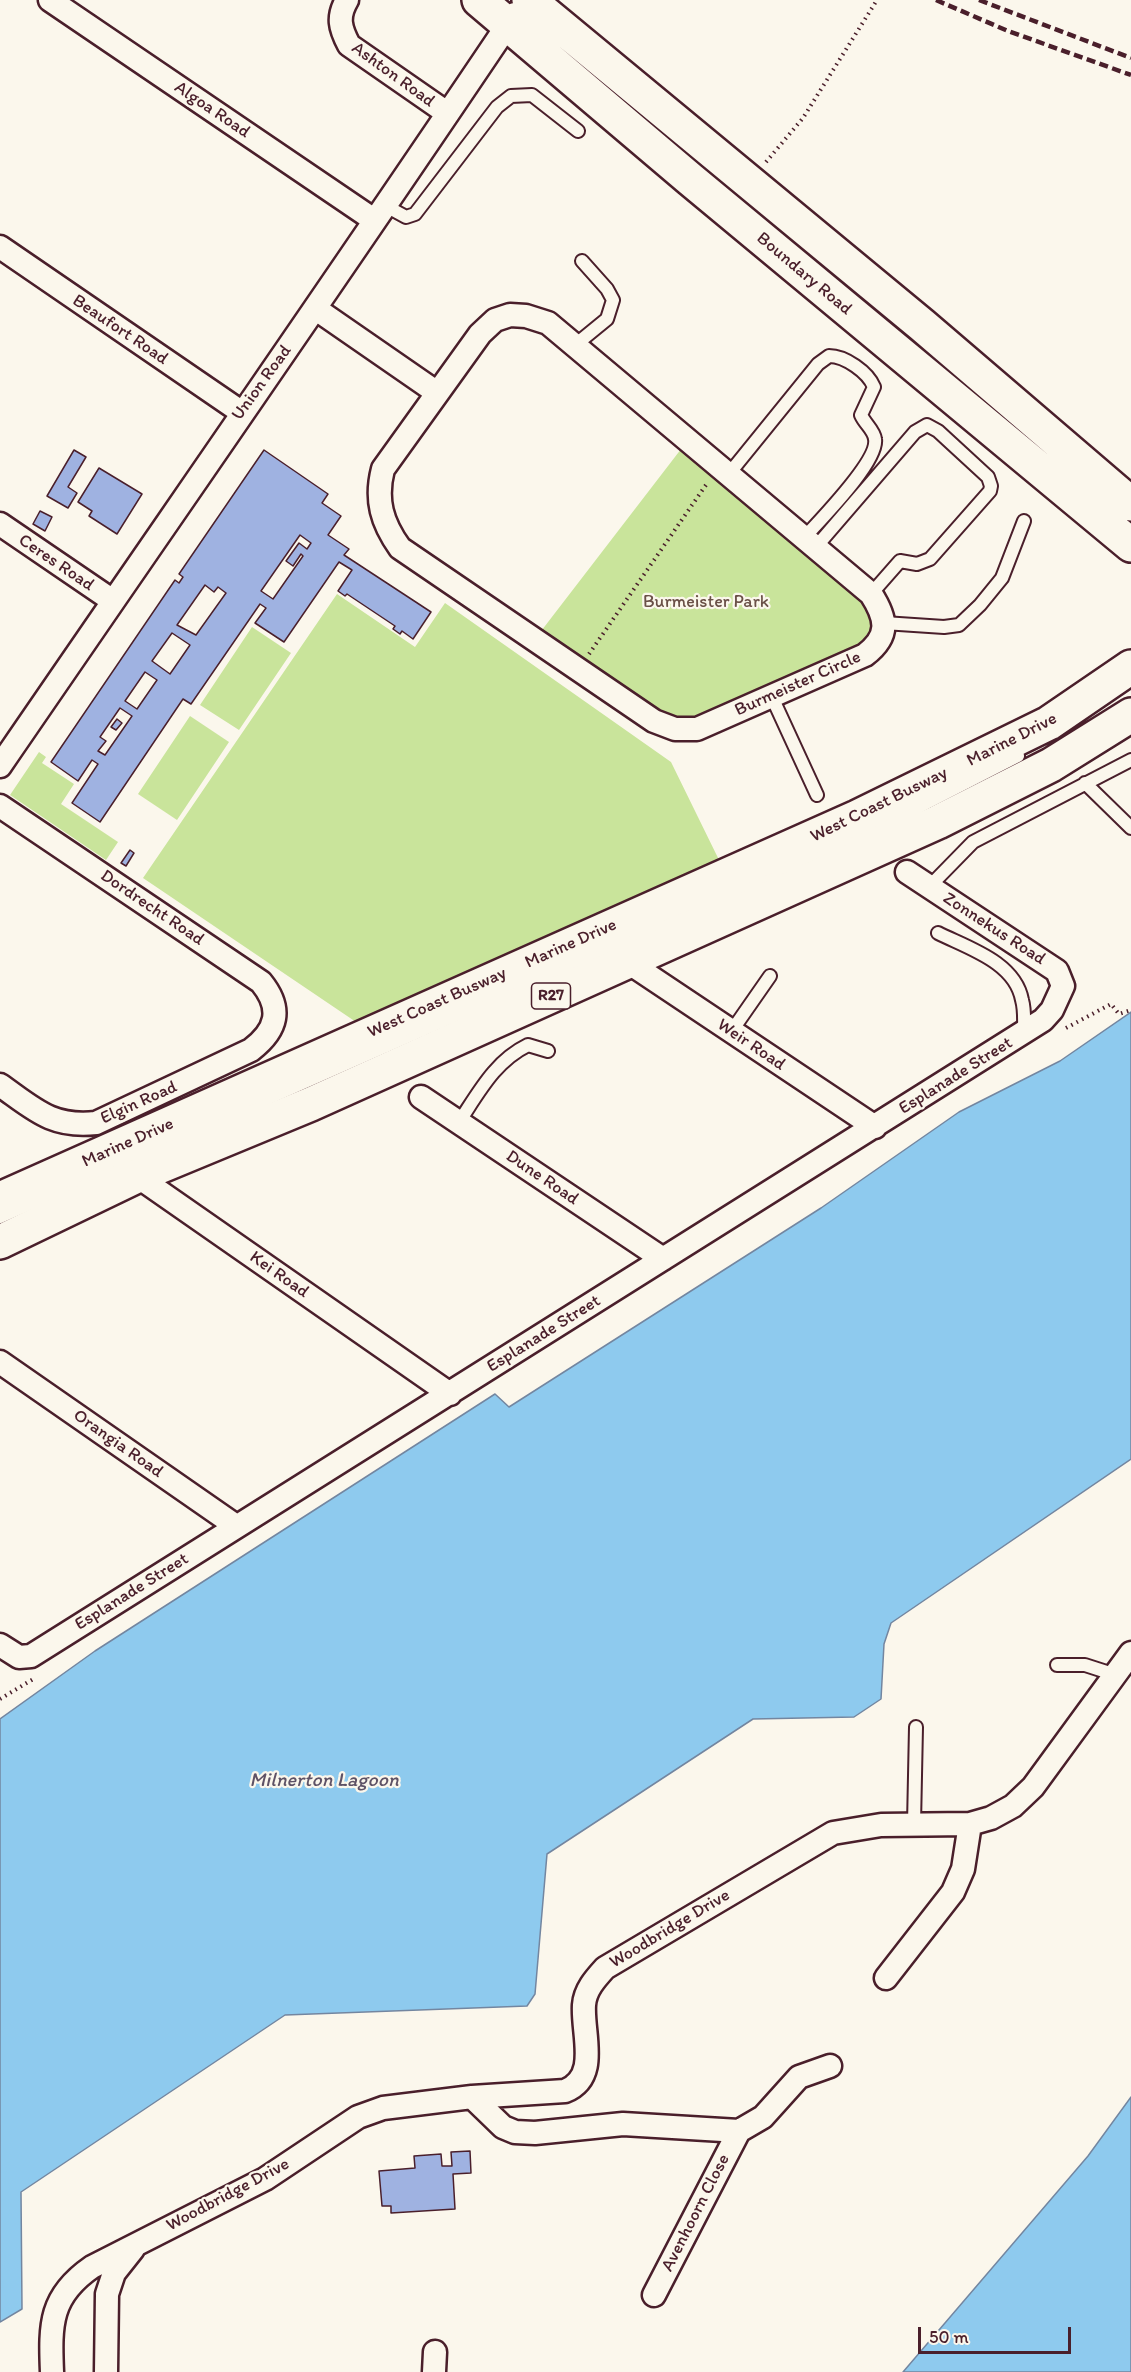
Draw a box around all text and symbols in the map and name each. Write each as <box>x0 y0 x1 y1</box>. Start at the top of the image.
street label: Ashton Road <box>347 38 439 112</box>
street label: Algoa Road <box>170 77 254 143</box>
street label: Boundary Road <box>752 228 856 320</box>
street label: Beaufort Road <box>68 290 172 370</box>
street label: Union Road <box>227 341 297 425</box>
street label: Ceres Road <box>14 530 98 596</box>
park label: Burmeister Park <box>643 591 769 613</box>
street label: Burmeister Circle <box>732 647 864 721</box>
street label: Marine Drive <box>963 708 1061 772</box>
street label: West Coast Busway <box>807 762 951 848</box>
street label: Dordrecht Road <box>96 865 208 951</box>
street label: Zonnekus Road <box>939 888 1049 970</box>
street label: Marine Drive <box>522 914 620 974</box>
street label: West Coast Busway <box>364 963 510 1043</box>
road number: R27 <box>532 983 570 1009</box>
street label: Weir Road <box>713 1014 789 1076</box>
street label: Esplanade Street <box>895 1032 1017 1120</box>
street label: Elgin Road <box>97 1076 181 1130</box>
street label: Marine Drive <box>79 1113 177 1173</box>
street label: Dune Road <box>501 1146 583 1210</box>
street label: Kei Road <box>245 1247 313 1303</box>
street label: Esplanade Street <box>483 1290 605 1378</box>
street label: Orangia Road <box>69 1405 167 1483</box>
street label: Esplanade Street <box>71 1548 193 1636</box>
water label: Milnerton Lagoon <box>249 1769 399 1793</box>
street label: Woodbridge Drive <box>606 1885 734 1973</box>
street label: Avenhoorn Close <box>657 2151 735 2275</box>
street label: Woodbridge Drive <box>163 2153 293 2237</box>
scale bar <box>921 2315 1074 2353</box>
text: 50 m <box>929 2326 969 2348</box>

